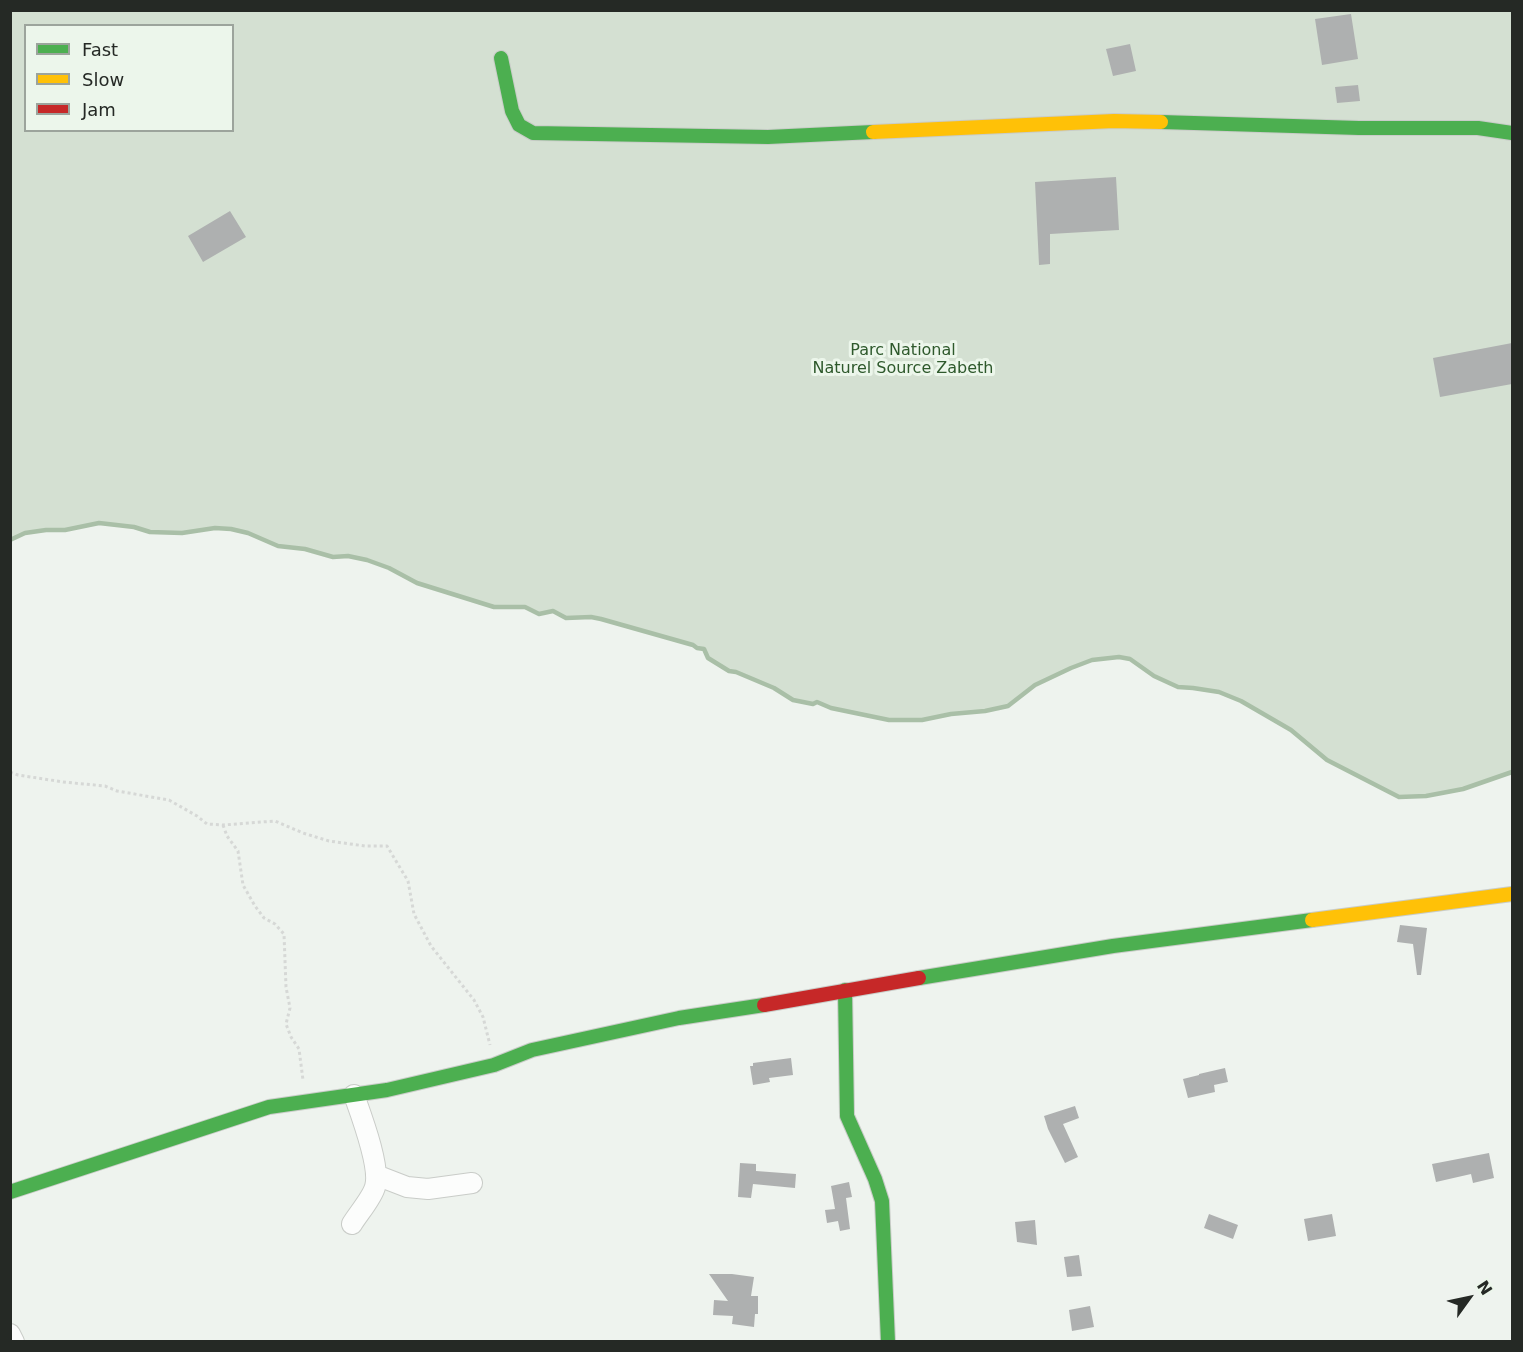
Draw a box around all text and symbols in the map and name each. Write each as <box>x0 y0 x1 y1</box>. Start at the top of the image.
legend <box>24 24 234 132</box>
text: Fast <box>82 39 118 60</box>
text: Slow <box>82 69 124 90</box>
text: Jam <box>82 99 116 120</box>
park label: Parc National Naturel Source Zabeth <box>812 341 994 379</box>
north arrow <box>1439 1268 1499 1328</box>
text: N <box>1473 1277 1496 1299</box>

